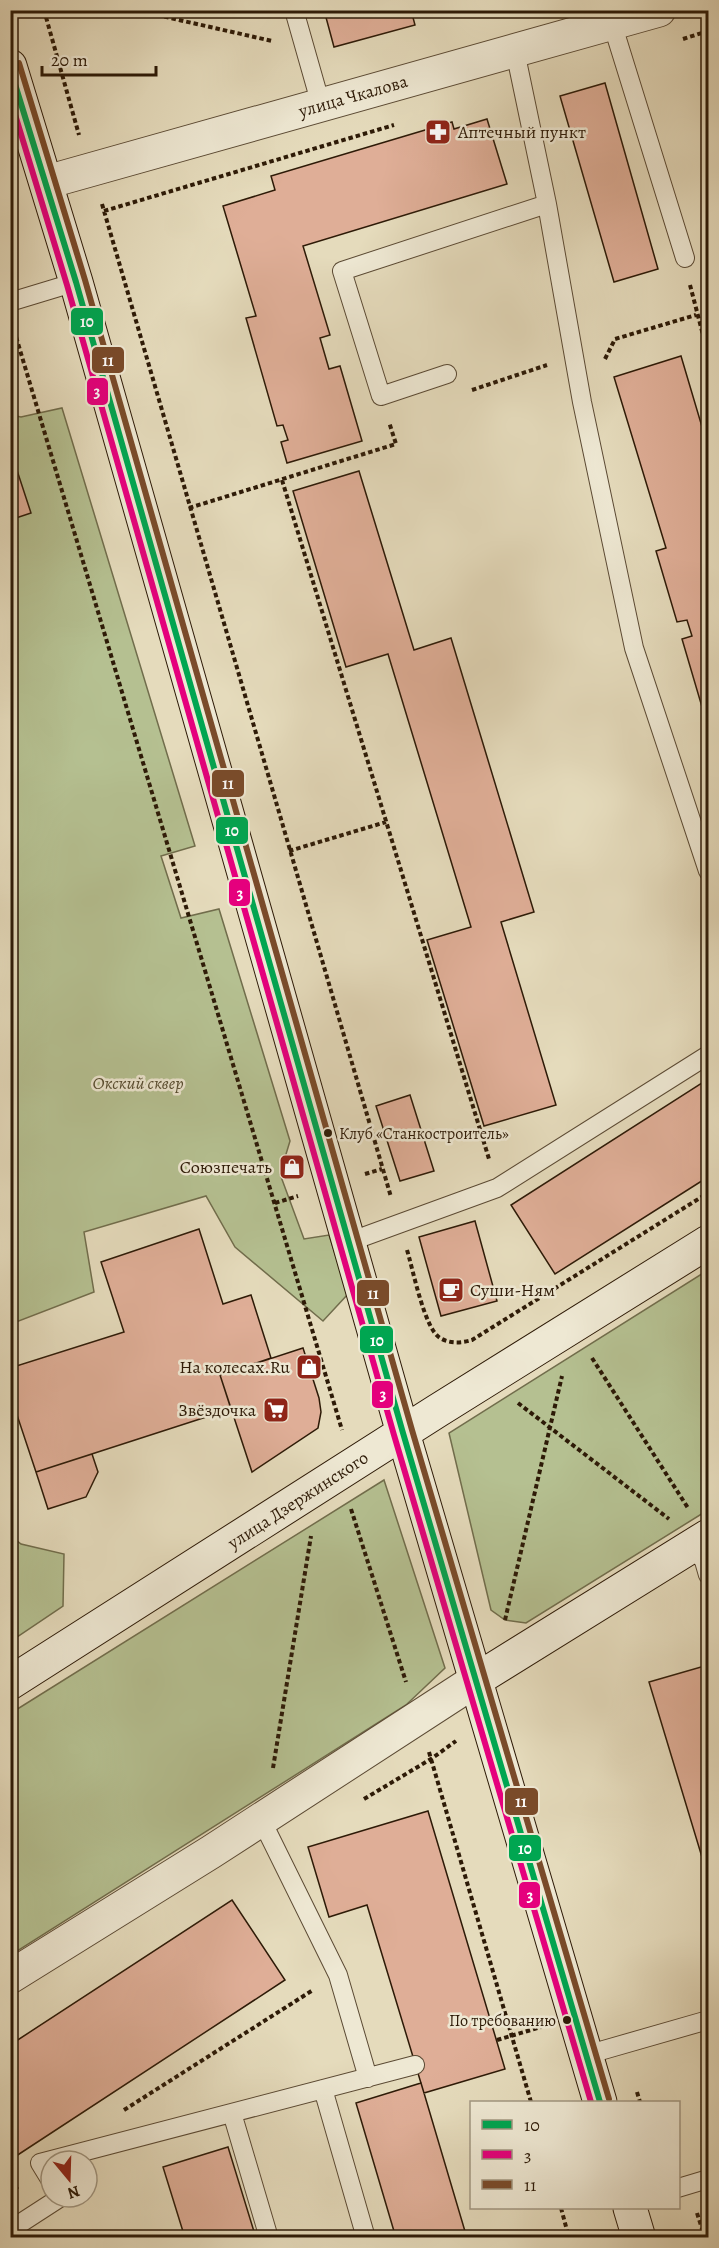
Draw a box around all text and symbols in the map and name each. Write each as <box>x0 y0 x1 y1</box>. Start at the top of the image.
scale bar <box>42 39 156 77</box>
text: 20 m <box>51 48 88 72</box>
street label: улица Чкалова <box>295 69 411 123</box>
pharmacy icon: Аптечный пункт <box>423 117 453 147</box>
place label: Аптечный пункт <box>457 120 586 144</box>
line badge: 10 <box>70 307 104 336</box>
text: 10 <box>80 311 94 333</box>
line badge: 11 <box>91 346 125 374</box>
text: 11 <box>102 350 114 372</box>
line badge: 3 <box>86 377 109 406</box>
text: 3 <box>94 381 101 403</box>
line badge: 11 <box>211 769 245 798</box>
text: 11 <box>222 773 234 795</box>
line badge: 10 <box>215 816 249 845</box>
text: 10 <box>225 820 239 842</box>
line badge: 3 <box>228 878 251 907</box>
text: 3 <box>237 883 244 905</box>
park label: Окский сквер <box>92 1071 184 1095</box>
place label: Клуб «Станкостроитель» <box>339 1123 509 1145</box>
marker: Клуб «Станкостроитель» <box>322 1127 334 1139</box>
shop icon: Союзпечать <box>277 1152 307 1182</box>
place label: Союзпечать <box>180 1155 272 1179</box>
cafe icon: Суши-Ням <box>436 1275 466 1305</box>
place label: Суши-Ням <box>470 1278 555 1302</box>
line badge: 11 <box>356 1279 390 1307</box>
text: 11 <box>367 1283 379 1305</box>
line badge: 10 <box>359 1325 394 1354</box>
text: 10 <box>370 1330 384 1352</box>
shop icon: На колесах.Ru <box>294 1352 324 1382</box>
place label: На колесах.Ru <box>179 1355 290 1379</box>
line badge: 3 <box>371 1380 394 1409</box>
text: 3 <box>380 1384 387 1406</box>
supermarket icon: Звёздочка <box>261 1395 291 1425</box>
place label: Звёздочка <box>178 1398 257 1422</box>
street label: улица Дзержинского <box>222 1446 373 1555</box>
line badge: 11 <box>504 1787 539 1816</box>
text: 11 <box>515 1791 527 1813</box>
line badge: 10 <box>508 1834 542 1862</box>
text: 10 <box>518 1838 532 1860</box>
line badge: 3 <box>518 1881 541 1909</box>
text: 3 <box>527 1885 534 1907</box>
place label: По требованию <box>449 2010 556 2032</box>
marker: По требованию <box>561 2014 573 2026</box>
legend <box>470 2101 680 2209</box>
text: 10 <box>524 2113 540 2137</box>
text: 3 <box>524 2143 532 2167</box>
north arrow <box>39 2149 99 2209</box>
text: 11 <box>524 2173 536 2197</box>
text: N <box>64 2180 83 2205</box>

